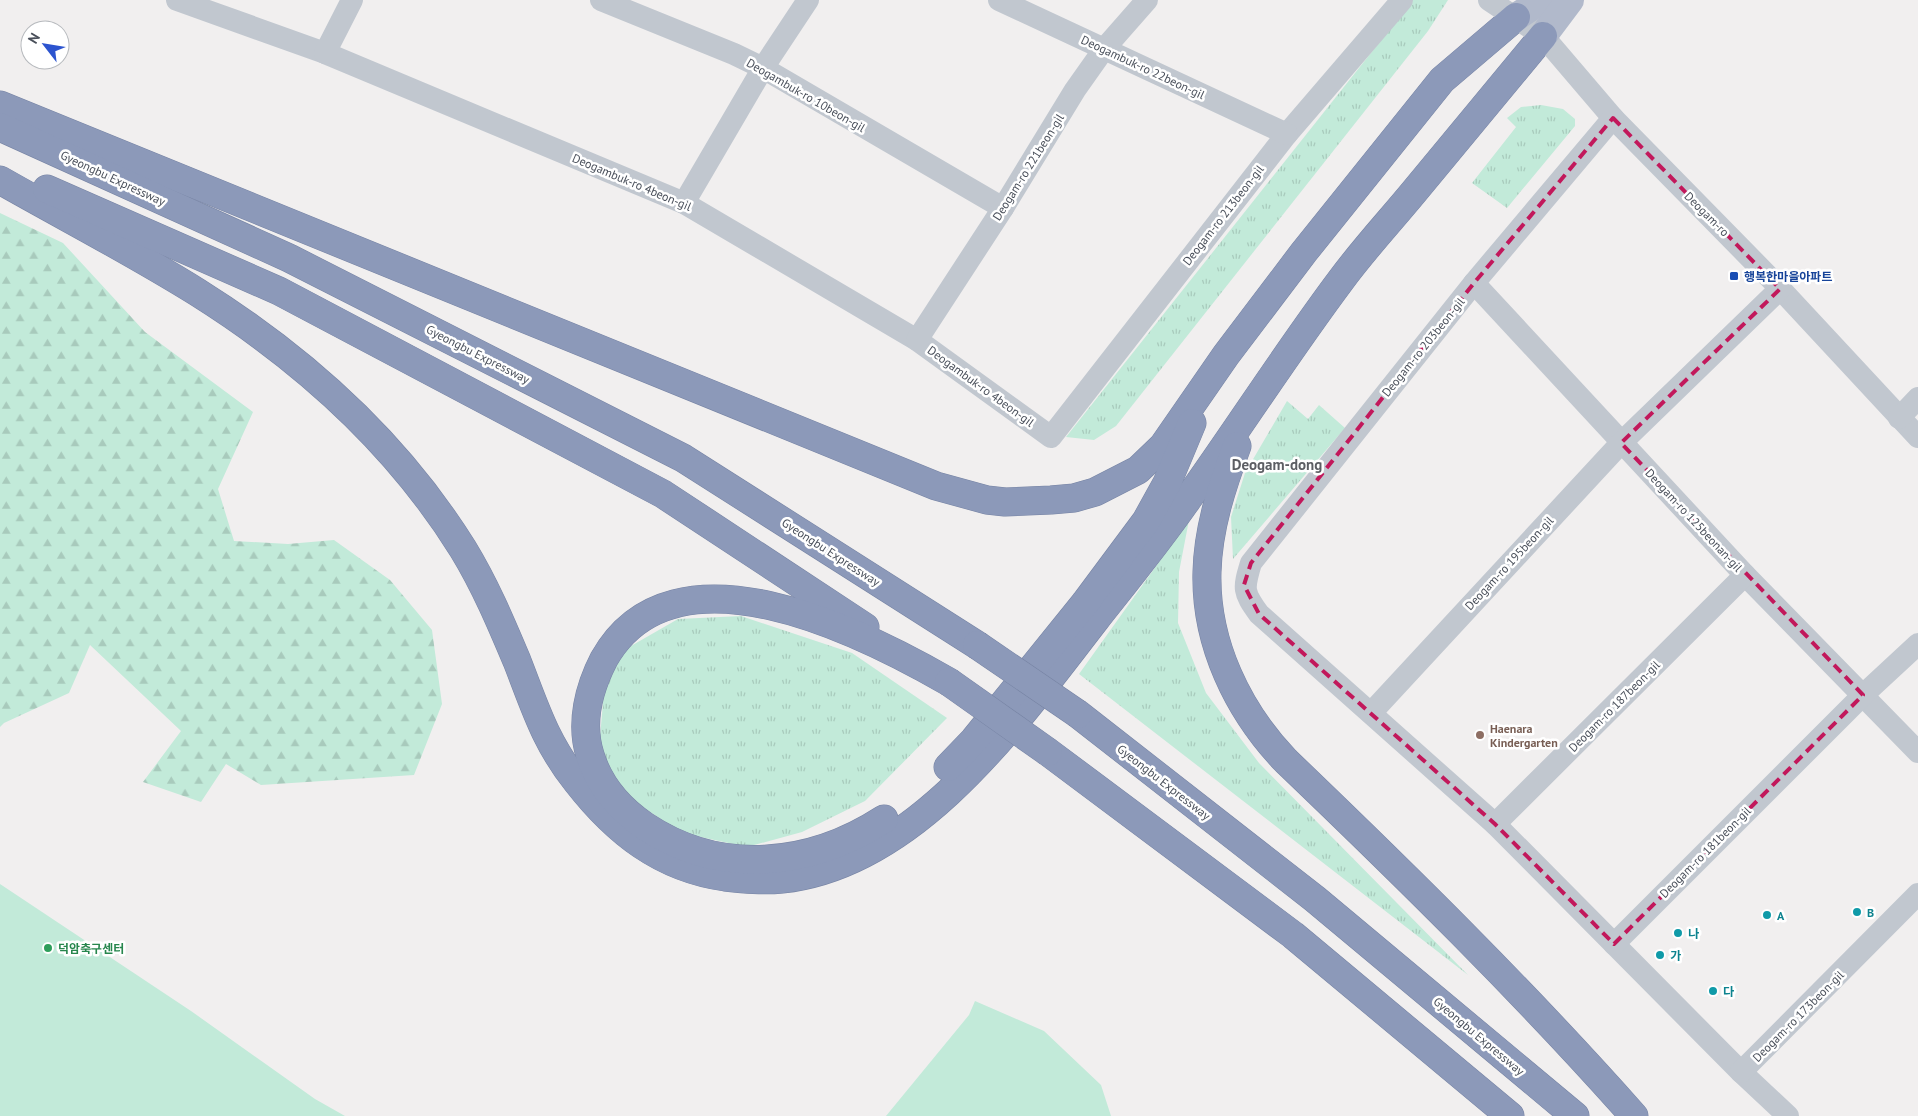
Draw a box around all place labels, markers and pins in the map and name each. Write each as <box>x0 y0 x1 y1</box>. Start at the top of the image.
place label: 행복한마을아파트 <box>1744 269 1832 284</box>
marker: 행복한마을아파트 <box>1728 270 1740 282</box>
place label: Haenara Kindergarten <box>1490 721 1558 750</box>
marker: Haenara Kindergarten <box>1474 729 1486 741</box>
place label: B <box>1867 905 1874 920</box>
marker: B <box>1851 906 1863 918</box>
place label: A <box>1777 908 1785 923</box>
marker: A <box>1761 909 1773 921</box>
place label: 나 <box>1688 926 1699 941</box>
marker: 나 <box>1672 927 1684 939</box>
place label: 덕암축구센터 <box>58 941 124 956</box>
marker: 덕암축구센터 <box>42 942 54 954</box>
place label: 가 <box>1670 948 1681 963</box>
marker: 가 <box>1654 949 1666 961</box>
place label: 다 <box>1723 984 1734 999</box>
marker: 다 <box>1707 985 1719 997</box>

